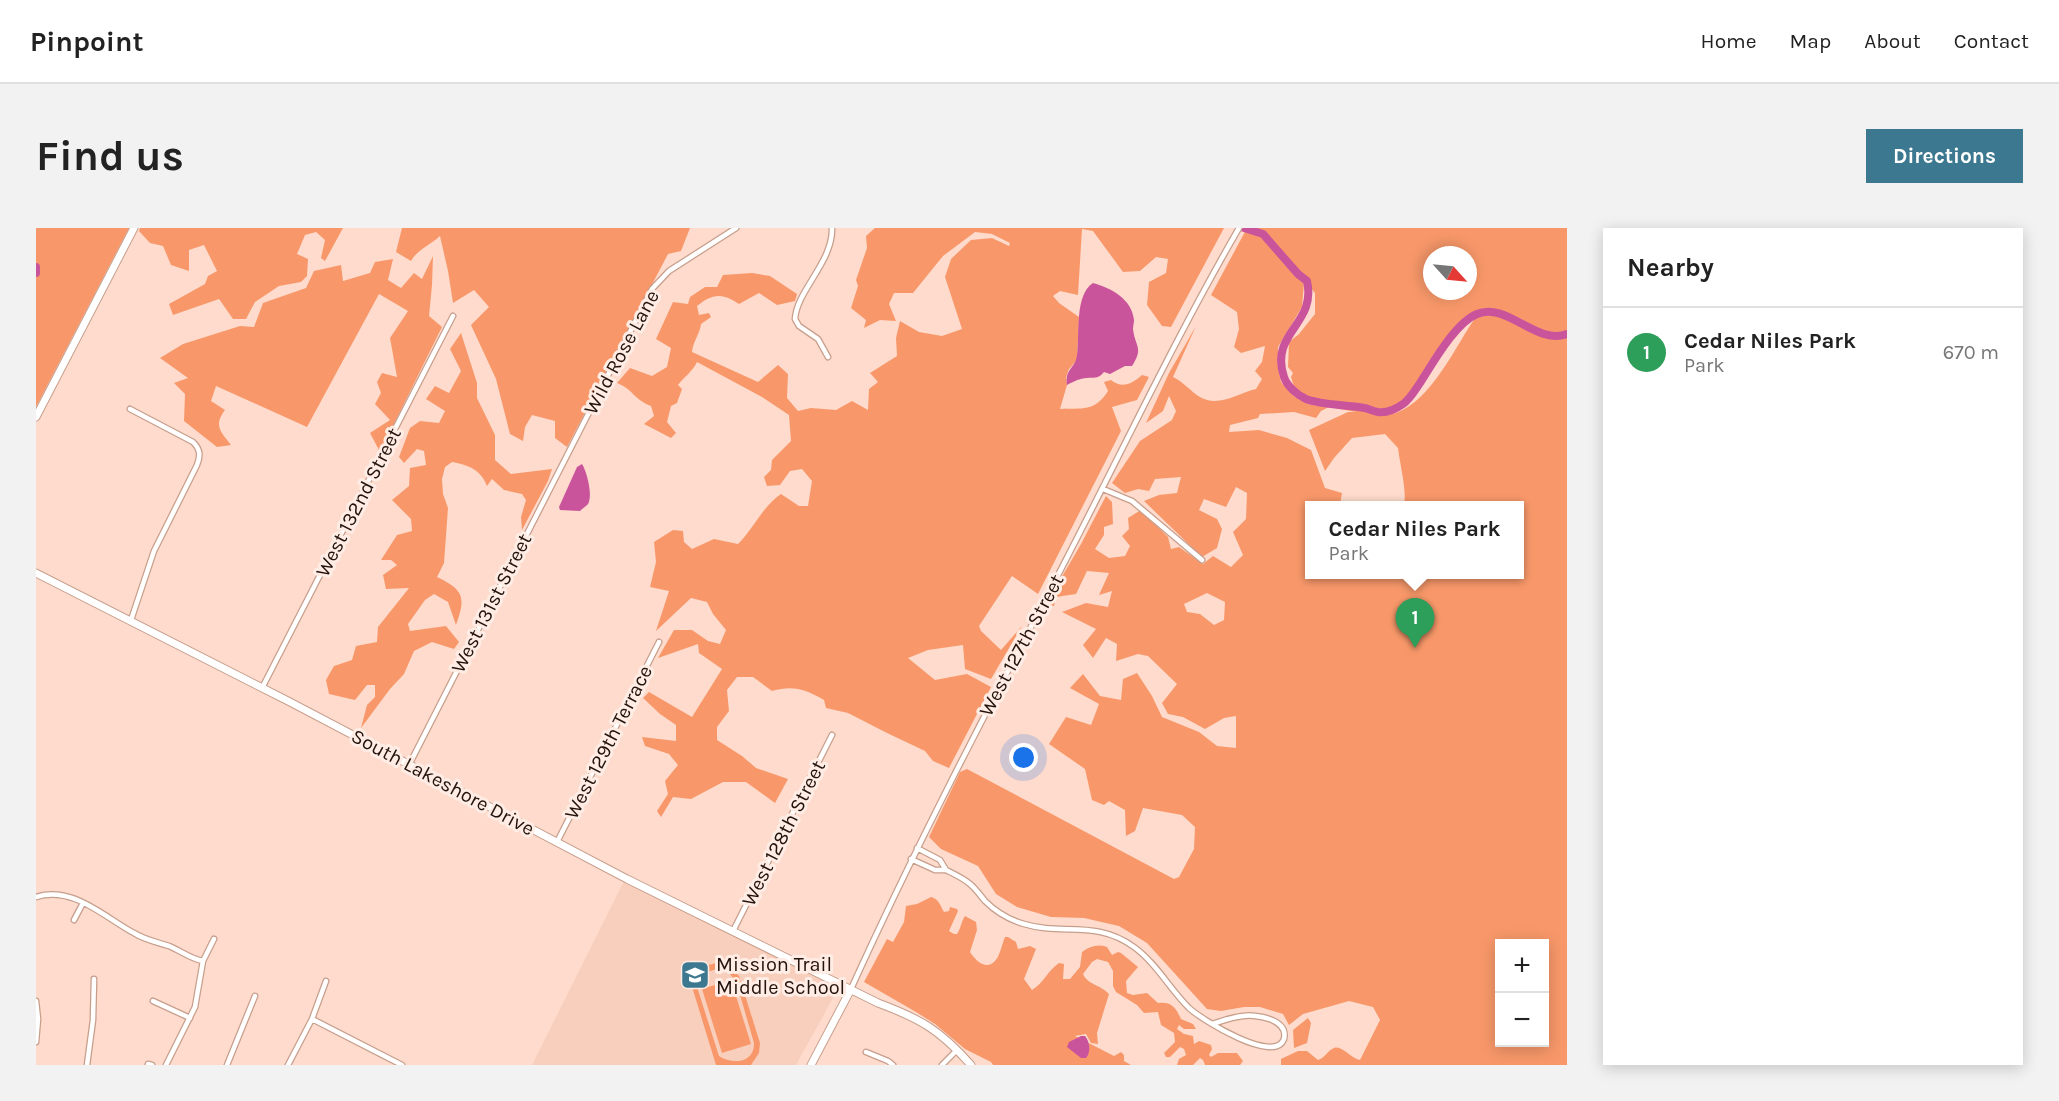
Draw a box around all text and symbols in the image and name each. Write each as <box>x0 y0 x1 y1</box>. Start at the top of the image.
text: Pinpoint <box>30 25 143 58</box>
text: Home <box>1701 29 1757 53</box>
text: Map <box>1790 29 1831 53</box>
text: About <box>1864 29 1921 53</box>
text: Contact <box>1954 29 2029 53</box>
button: Directions <box>1866 129 2023 183</box>
text: Find us <box>36 131 184 181</box>
north arrow <box>1423 246 1477 300</box>
text: Nearby <box>1627 252 1714 283</box>
street label: Wild Rose Lane <box>579 286 664 418</box>
text: Cedar Niles Park <box>1684 328 1856 354</box>
text: 1 <box>1643 341 1650 364</box>
text: 670 m <box>1943 341 1999 364</box>
text: Park <box>1684 354 1725 377</box>
street label: West 132nd Street <box>311 424 406 580</box>
popup <box>1305 501 1524 579</box>
text: Cedar Niles Park <box>1329 516 1500 542</box>
street label: West 131st Street <box>446 529 537 677</box>
text: Park <box>1329 542 1369 565</box>
street label: West 127th Street <box>974 570 1069 720</box>
pin: 1 <box>1396 598 1434 648</box>
street label: West 129th Terrace <box>560 662 657 823</box>
street label: South Lakeshore Drive <box>347 724 538 840</box>
your location <box>1009 743 1038 772</box>
street label: West 128th Street <box>737 756 830 910</box>
map controls <box>1495 939 1549 1047</box>
button: + <box>1495 939 1549 993</box>
place label: Mission Trail Middle School <box>716 953 845 999</box>
school or university icon: Mission Trail Middle School <box>679 959 711 991</box>
button: − <box>1495 993 1549 1047</box>

